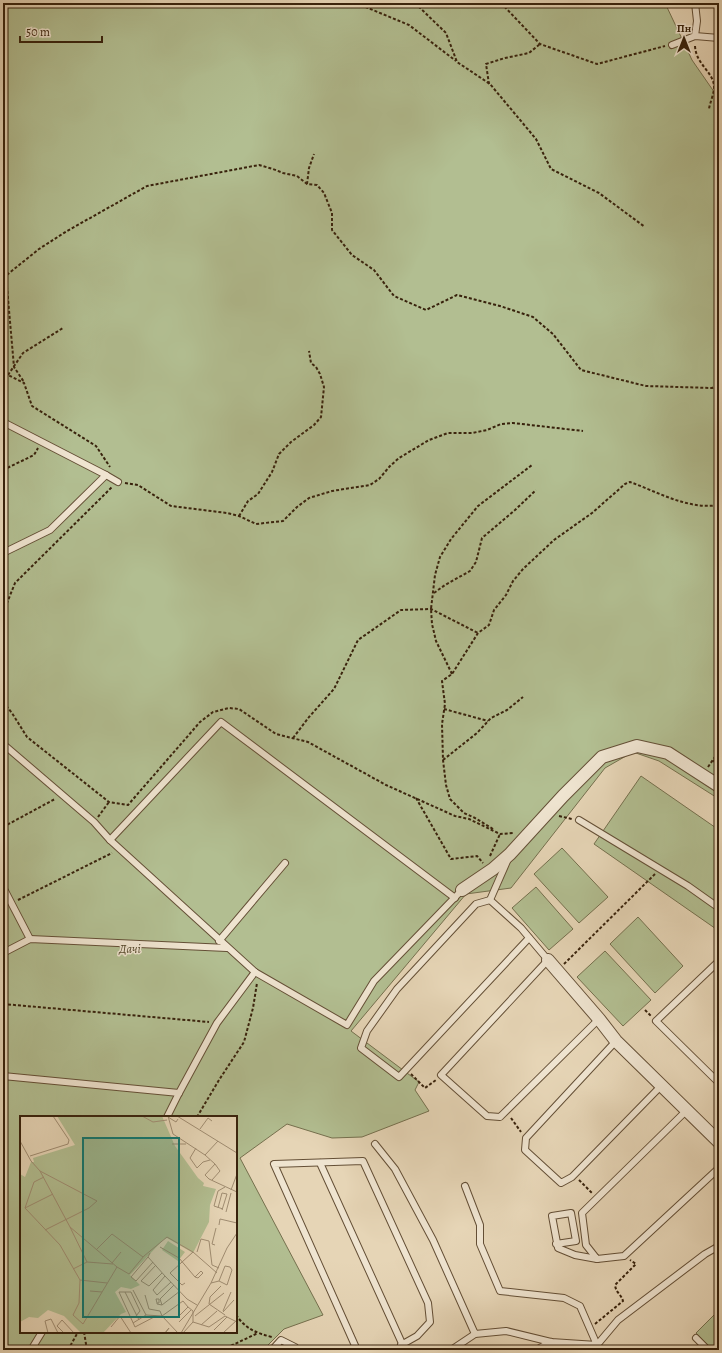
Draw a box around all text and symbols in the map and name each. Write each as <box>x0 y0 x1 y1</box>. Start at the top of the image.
scale bar <box>20 18 102 44</box>
north arrow <box>664 18 704 58</box>
text: Пн <box>677 21 692 36</box>
text: 50 m <box>26 24 50 40</box>
park label: Дачі <box>118 941 141 957</box>
inset map <box>20 1116 237 1333</box>

